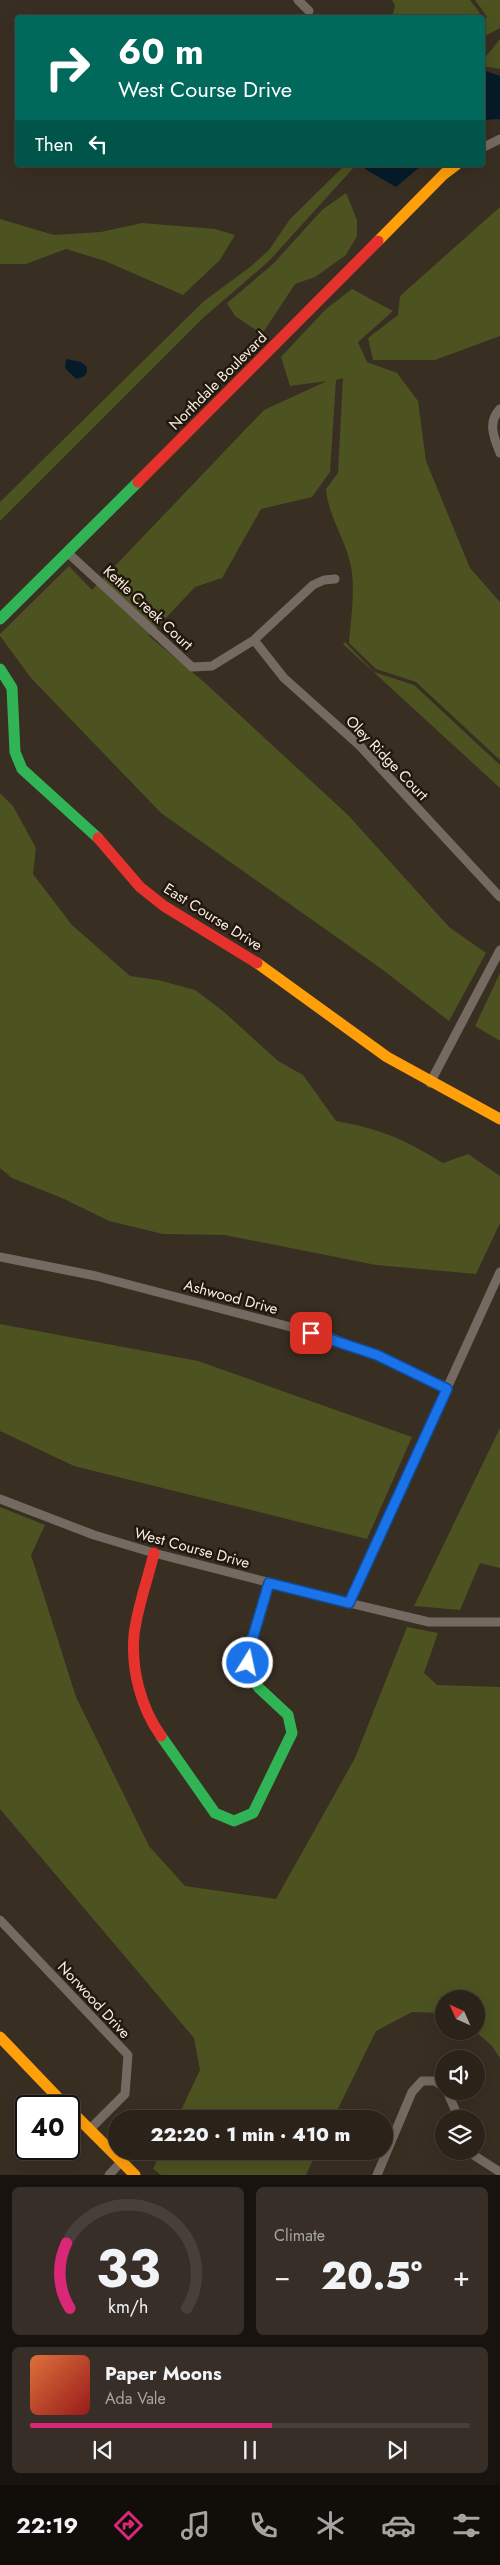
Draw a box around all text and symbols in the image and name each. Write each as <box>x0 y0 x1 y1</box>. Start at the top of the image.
text: 60 m <box>118 27 204 77</box>
icon: right <box>35 35 100 100</box>
text: West Course Drive <box>118 73 292 105</box>
icon: left <box>84 130 112 158</box>
text: Then <box>35 131 74 158</box>
street label: Northdale Boulevard <box>164 327 272 435</box>
street label: Kettle Creek Court <box>98 561 198 656</box>
street label: Oley Ridge Court <box>341 711 434 806</box>
street label: East Course Drive <box>159 878 267 956</box>
street label: Ashwood Drive <box>182 1274 281 1320</box>
pin <box>290 1312 332 1354</box>
icon: arrive <box>297 1319 325 1347</box>
street label: West Course Drive <box>132 1522 252 1574</box>
position arrow <box>221 1636 273 1688</box>
street label: Norwood Drive <box>52 1957 136 2044</box>
north arrow <box>435 1990 485 2040</box>
map controls <box>435 1990 485 2160</box>
button: sound <box>435 2050 485 2100</box>
speed limit sign: 40 <box>15 2095 80 2160</box>
button: layers <box>435 2110 485 2160</box>
text: 22:20 · 1 min · 410 m <box>151 2121 350 2148</box>
text: Climate <box>274 2224 325 2247</box>
text: 33 <box>96 2231 160 2307</box>
text: 20.5° <box>321 2248 422 2303</box>
text: − <box>274 2256 291 2297</box>
text: + <box>453 2256 470 2297</box>
text: km/h <box>108 2294 148 2320</box>
text: Paper Moons <box>105 2360 222 2387</box>
text: Ada Vale <box>105 2387 166 2410</box>
icon: previous <box>89 2436 117 2464</box>
icon: pause <box>236 2436 264 2464</box>
icon: next <box>383 2436 411 2464</box>
icon: directions <box>111 2508 146 2543</box>
icon: music <box>178 2508 213 2543</box>
icon: phone <box>246 2508 281 2543</box>
icon: climate <box>313 2508 348 2543</box>
icon: car <box>381 2508 416 2543</box>
icon: filters <box>449 2508 484 2543</box>
text: 22:19 <box>16 2509 78 2541</box>

